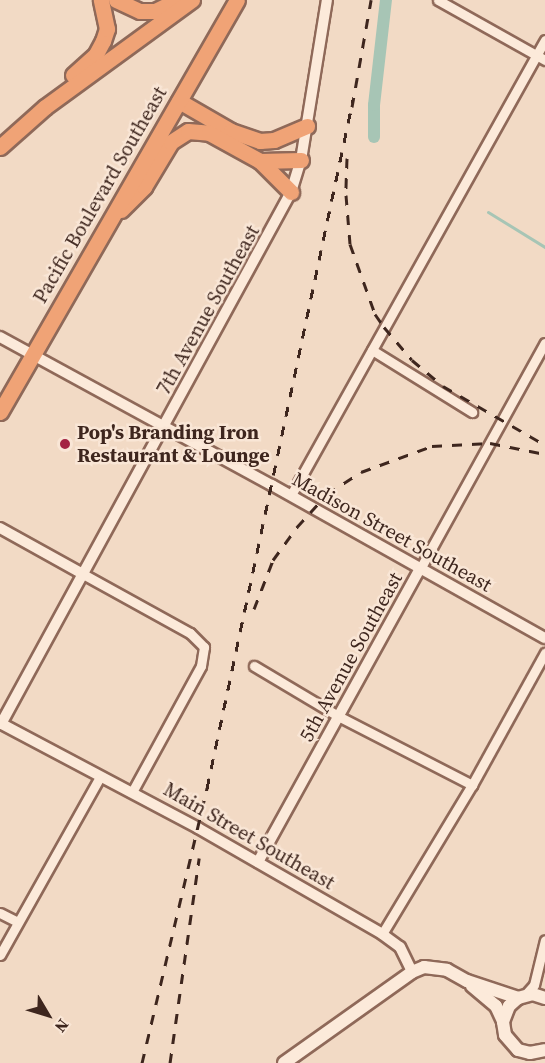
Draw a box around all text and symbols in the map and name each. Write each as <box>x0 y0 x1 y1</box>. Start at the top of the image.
street label: Pacific Boulevard Southeast <box>28 83 172 307</box>
street label: 7th Avenue Southeast <box>151 221 265 399</box>
place label: Pop's Branding Iron Restaurant & Lounge <box>77 420 270 467</box>
marker: Pop's Branding Iron Restaurant & Lounge <box>58 437 72 451</box>
street label: Madison Street Southeast <box>288 467 496 597</box>
street label: 5th Avenue Southeast <box>294 568 408 746</box>
street label: Main Street Southeast <box>159 777 339 895</box>
north arrow <box>18 985 78 1045</box>
text: N <box>50 1015 74 1037</box>

